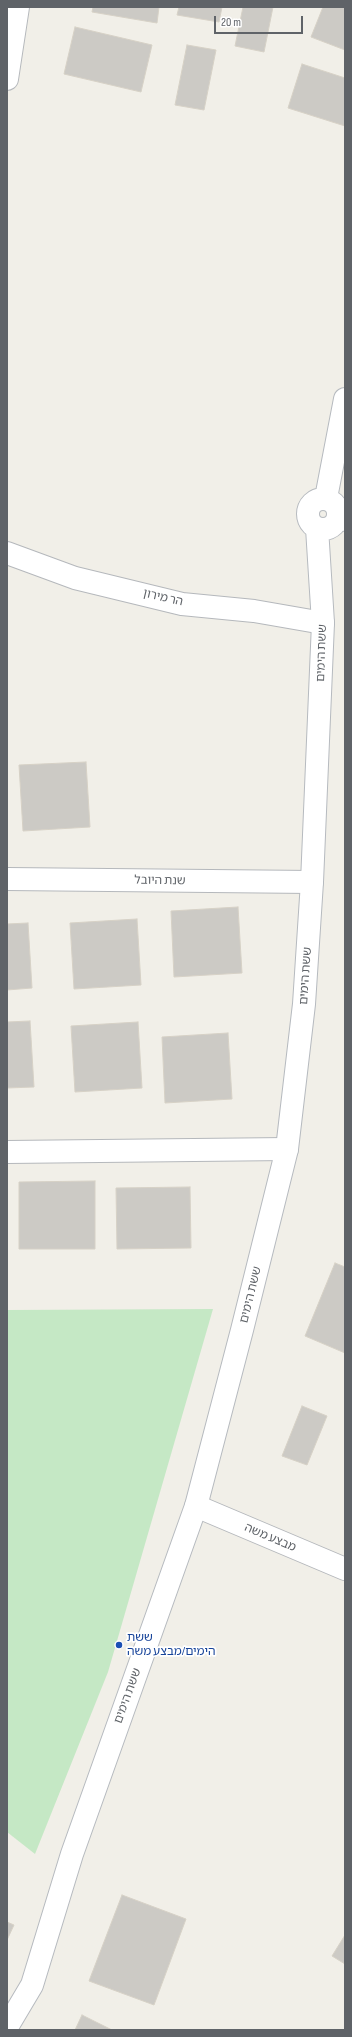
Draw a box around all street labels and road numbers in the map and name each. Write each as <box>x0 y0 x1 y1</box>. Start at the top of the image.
street label: הר מירון <box>142 586 184 610</box>
street label: ששת הימים <box>314 624 330 682</box>
street label: שנת היובל <box>134 873 186 889</box>
street label: ששת הימים <box>297 947 315 1005</box>
street label: ששת הימים <box>237 1265 265 1325</box>
street label: מבצע משה <box>242 1521 298 1555</box>
street label: ששת הימים <box>111 1666 145 1726</box>

